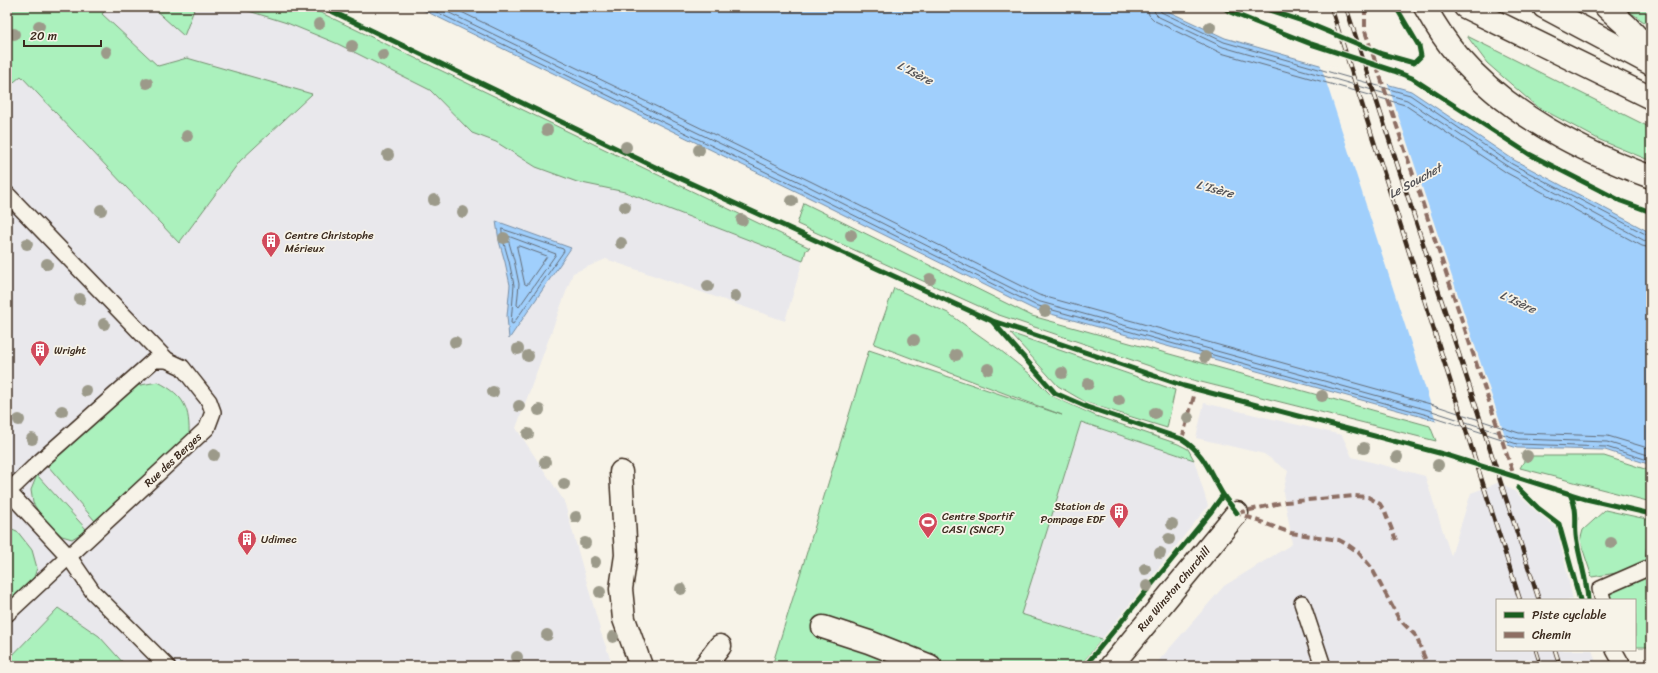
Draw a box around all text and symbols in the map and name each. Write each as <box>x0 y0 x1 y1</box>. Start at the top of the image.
scale bar <box>24 22 101 48</box>
text: 20 m <box>30 25 57 47</box>
water label: L'Isère <box>893 55 938 92</box>
water label: Le Souchet <box>1384 156 1448 205</box>
water label: L'Isère <box>1194 174 1238 205</box>
place label: Centre Christophe Mérieux <box>285 226 374 258</box>
building icon: Centre Christophe Mérieux <box>260 230 282 258</box>
water label: L'Isère <box>1496 284 1541 321</box>
building icon: Wright <box>29 339 51 367</box>
place label: Wright <box>54 341 86 360</box>
street label: Rue des Berges <box>140 427 207 492</box>
place label: Station de Pompage EDF <box>1041 497 1106 529</box>
building icon: Station de Pompage EDF <box>1108 501 1130 529</box>
place label: Centre Sportif CASI (SNCF) <box>942 507 1015 539</box>
sports icon: Centre Sportif CASI (SNCF) <box>917 511 939 539</box>
building icon: Udimec <box>236 528 258 556</box>
place label: Udimec <box>261 530 297 549</box>
street label: Rue Winston Churchill <box>1133 542 1216 636</box>
legend <box>1496 599 1636 651</box>
text: Piste cyclable <box>1532 604 1606 626</box>
text: Chemin <box>1532 624 1571 646</box>

